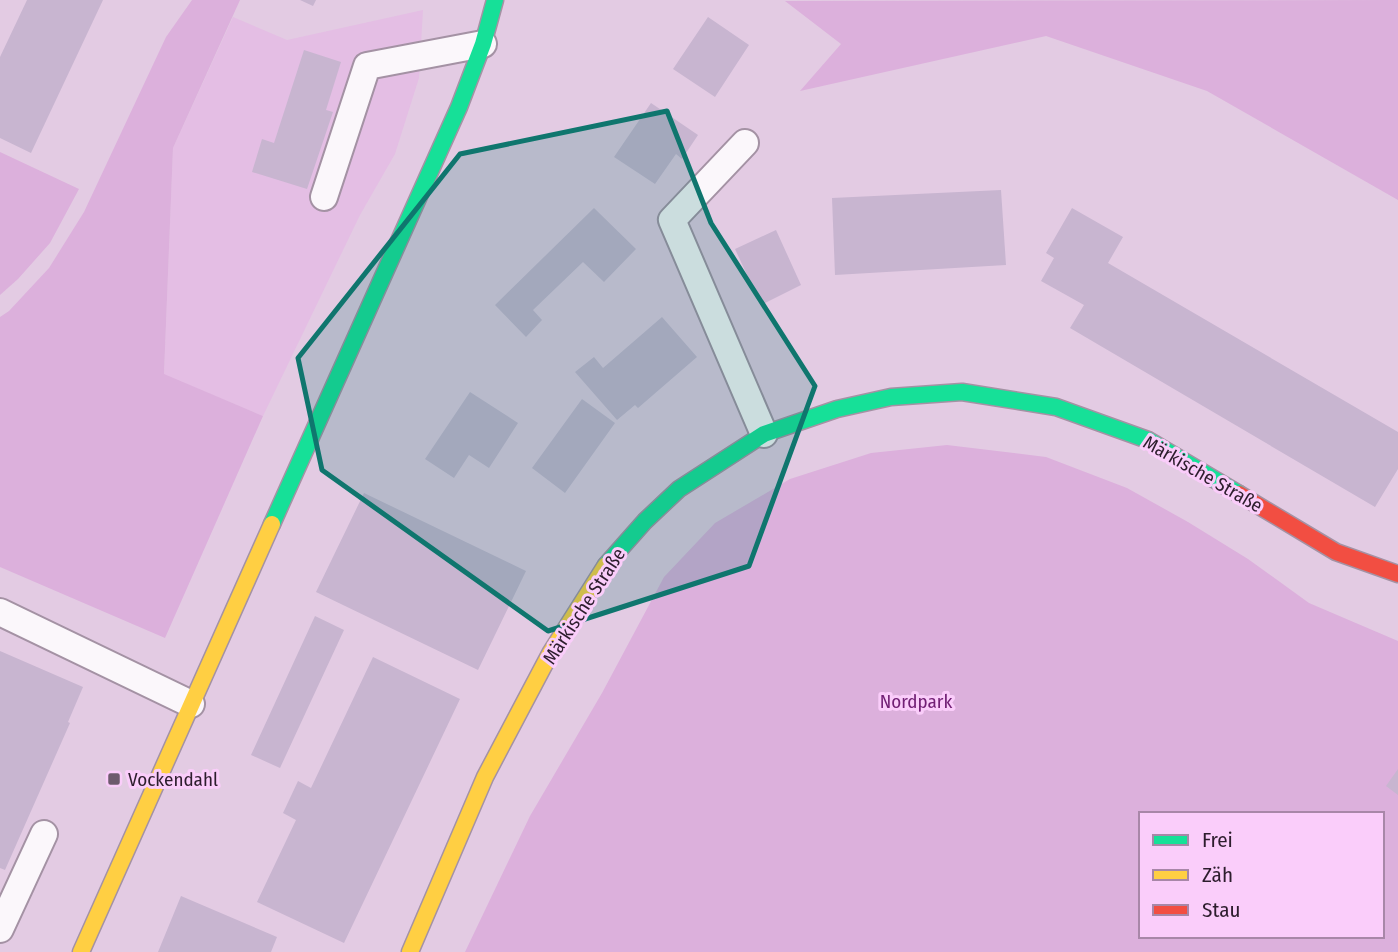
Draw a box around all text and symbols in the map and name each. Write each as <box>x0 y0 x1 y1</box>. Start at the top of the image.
street label: Märkische Straße <box>1139 431 1267 517</box>
street label: Märkische Straße <box>538 544 630 668</box>
park label: Nordpark <box>880 690 952 713</box>
place label: Vockendahl <box>128 768 218 791</box>
marker: Vockendahl <box>106 771 122 787</box>
legend <box>1139 812 1384 938</box>
text: Frei <box>1202 827 1233 853</box>
text: Zäh <box>1202 862 1233 888</box>
text: Stau <box>1202 897 1240 923</box>

